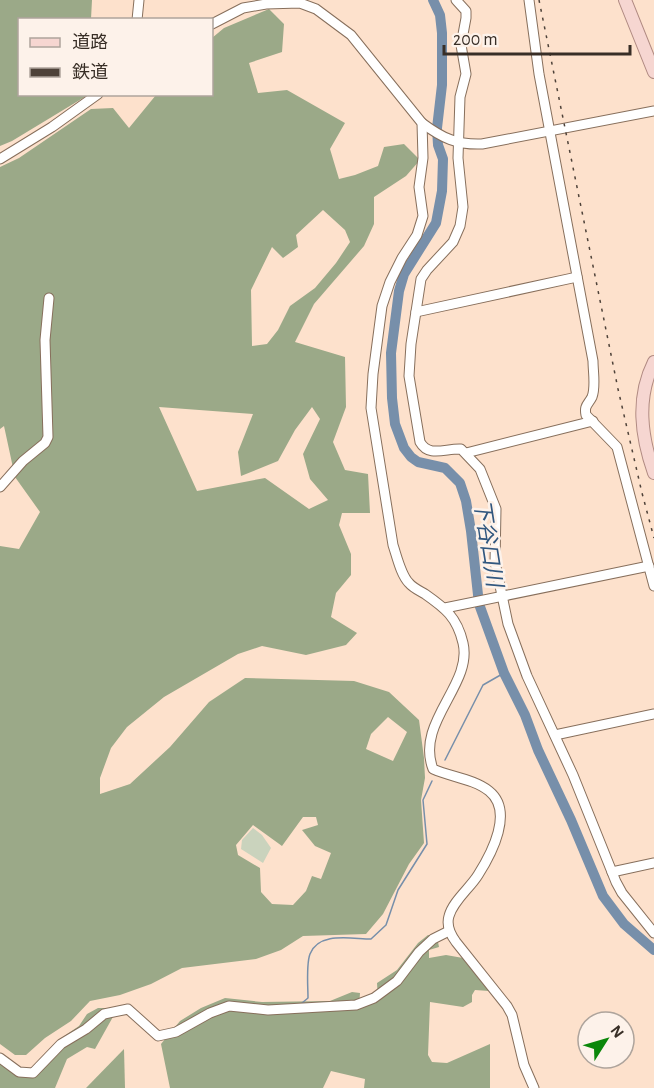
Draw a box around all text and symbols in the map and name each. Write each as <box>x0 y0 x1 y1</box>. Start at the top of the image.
legend <box>18 18 213 96</box>
scale bar <box>444 18 630 56</box>
text: 200 m <box>453 31 498 49</box>
text: 道路 <box>72 32 108 52</box>
text: 鉄道 <box>72 62 108 82</box>
water label: 下谷口川 <box>470 498 507 590</box>
north arrow <box>576 1010 636 1070</box>
text: N <box>607 1022 627 1041</box>

